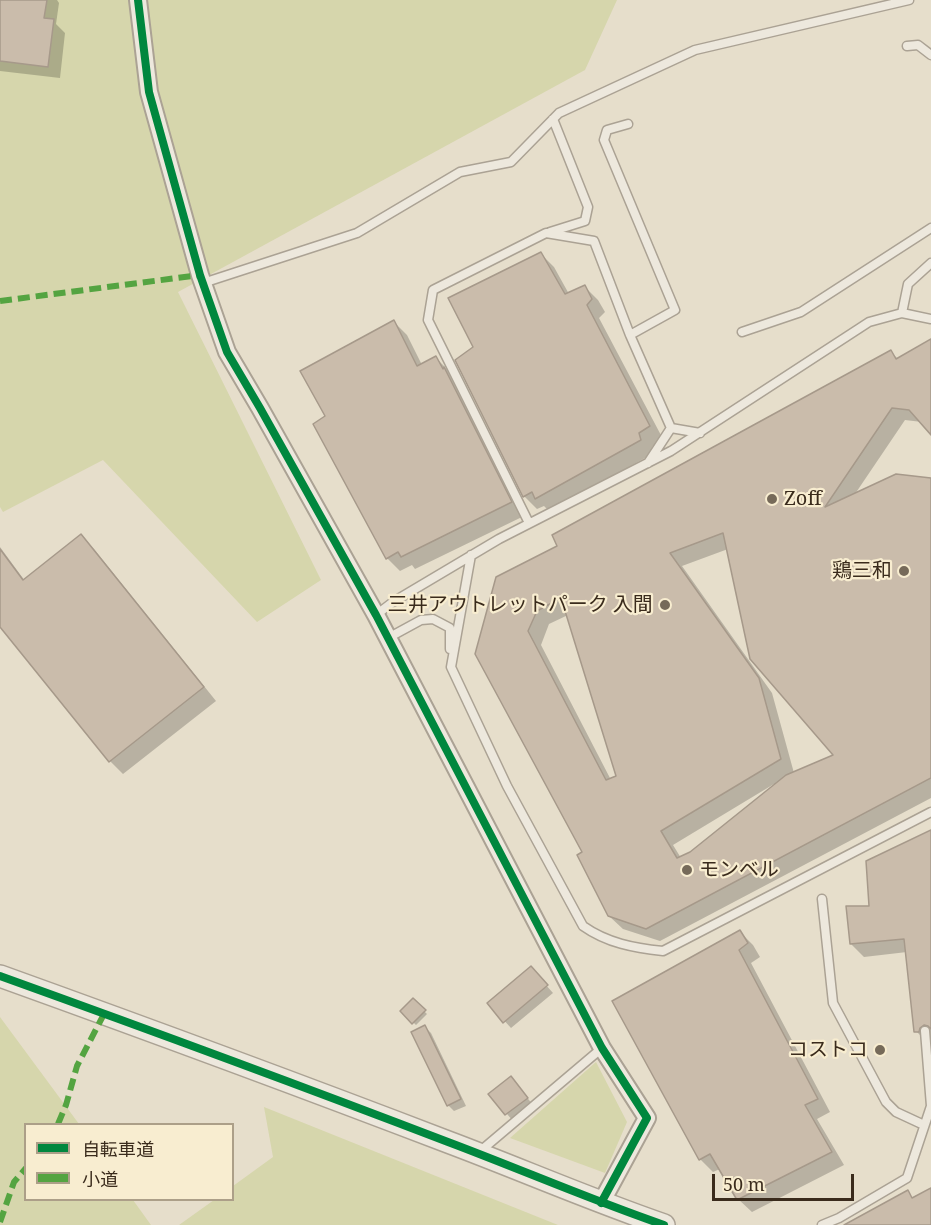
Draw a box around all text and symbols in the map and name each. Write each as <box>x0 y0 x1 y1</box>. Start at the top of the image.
place label: Zoff <box>784 487 822 511</box>
marker: Zoff <box>765 492 779 506</box>
place label: 鶏三和 <box>832 559 892 583</box>
marker: 鶏三和 <box>897 564 911 578</box>
place label: 三井アウトレットパーク 入間 <box>388 593 653 617</box>
marker: 三井アウトレットパーク 入間 <box>658 598 672 612</box>
place label: モンベル <box>699 858 779 882</box>
marker: モンベル <box>680 863 694 877</box>
place label: コストコ <box>788 1038 868 1062</box>
marker: コストコ <box>873 1043 887 1057</box>
legend <box>24 1123 234 1201</box>
text: 自転車道 <box>82 1137 154 1161</box>
scale bar <box>715 1162 858 1200</box>
text: 小道 <box>82 1167 118 1191</box>
text: 50 m <box>723 1172 765 1196</box>

